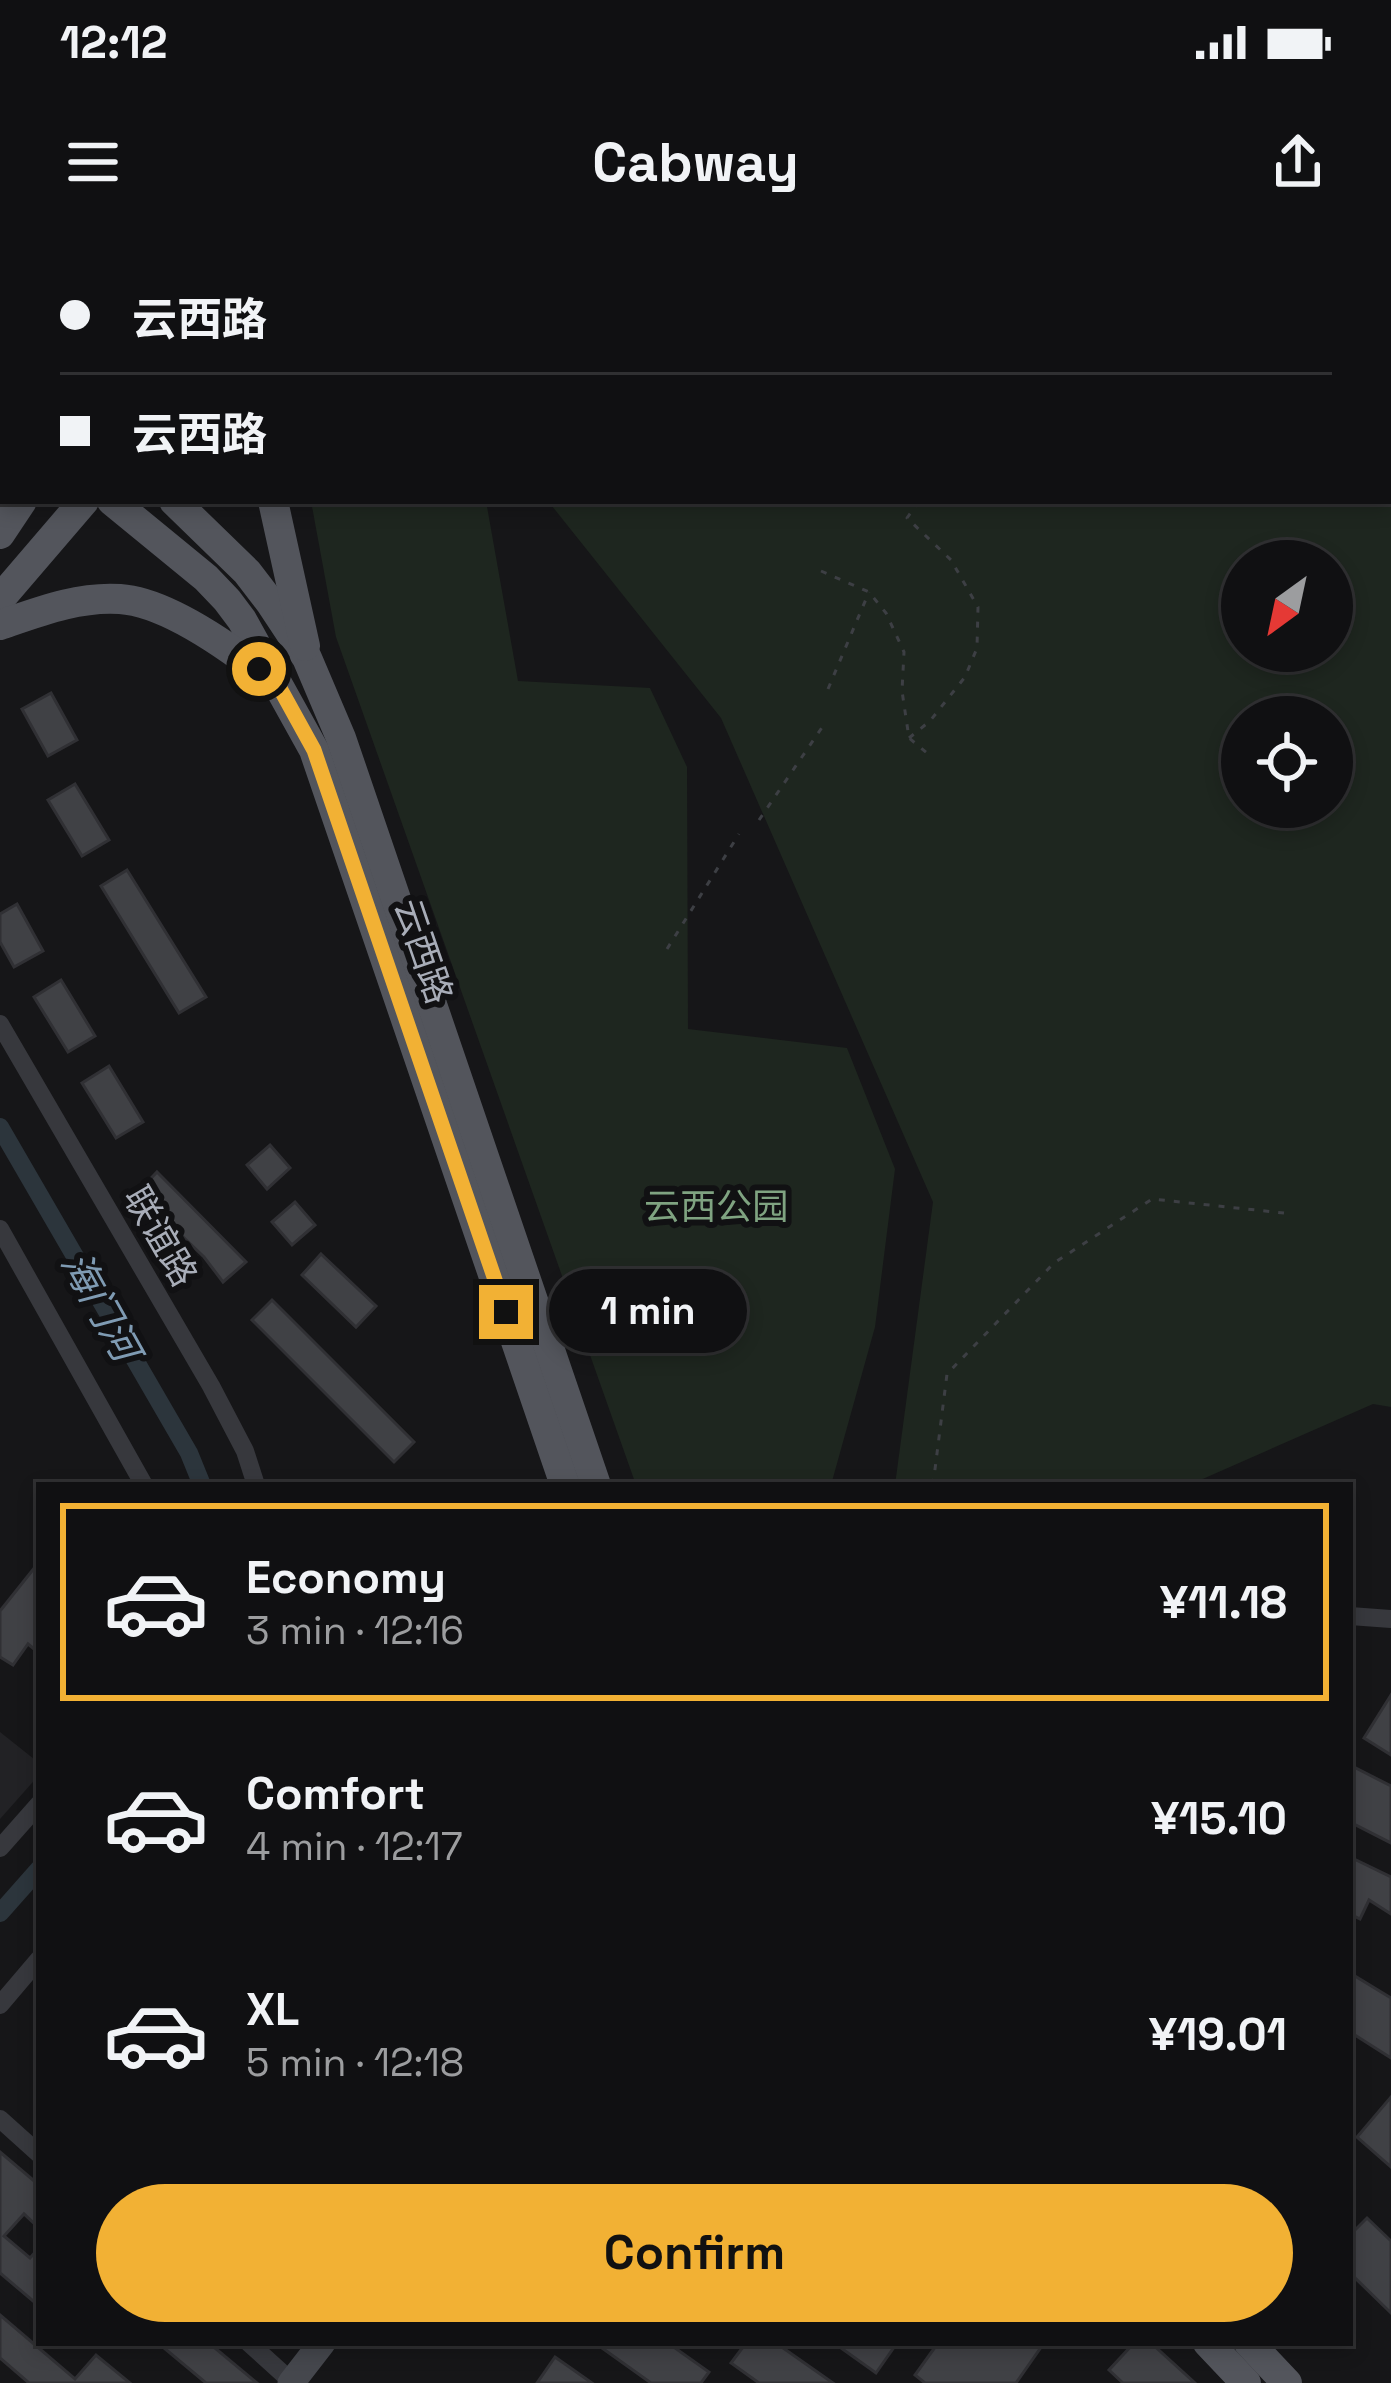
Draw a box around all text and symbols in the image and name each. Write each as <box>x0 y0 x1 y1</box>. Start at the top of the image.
text: 12:12 <box>60 14 168 71</box>
text: Cabway <box>592 128 799 197</box>
icon: menu <box>60 129 126 195</box>
icon: share <box>1265 129 1331 195</box>
text: 云西路 <box>132 291 267 348</box>
text: 云西路 <box>132 406 267 463</box>
north arrow <box>1221 540 1353 672</box>
map controls <box>1221 540 1353 828</box>
route start <box>232 642 286 696</box>
button: locate <box>1221 696 1353 828</box>
street label: 云西路 <box>384 893 462 1010</box>
street label: 联谊路 <box>113 1178 207 1295</box>
park label: 云西公园 <box>644 1184 788 1230</box>
water label: 海门河 <box>51 1243 154 1375</box>
callout: 1 min <box>548 1270 746 1354</box>
route end <box>479 1285 533 1339</box>
text: 1 min <box>600 1286 696 1335</box>
icon: car <box>102 1548 210 1656</box>
text: Economy <box>246 1549 446 1606</box>
text: ¥11.18 <box>1160 1574 1287 1631</box>
text: 3 min · 12:16 <box>246 1606 464 1655</box>
icon: car <box>102 1764 210 1872</box>
text: Comfort <box>246 1765 425 1822</box>
text: ¥15.10 <box>1151 1790 1287 1847</box>
text: 4 min · 12:17 <box>246 1822 463 1871</box>
icon: car <box>102 1980 210 2088</box>
text: XL <box>246 1981 299 2038</box>
text: ¥19.01 <box>1149 2006 1287 2063</box>
text: 5 min · 12:18 <box>246 2038 464 2087</box>
button: Confirm <box>96 2184 1293 2322</box>

